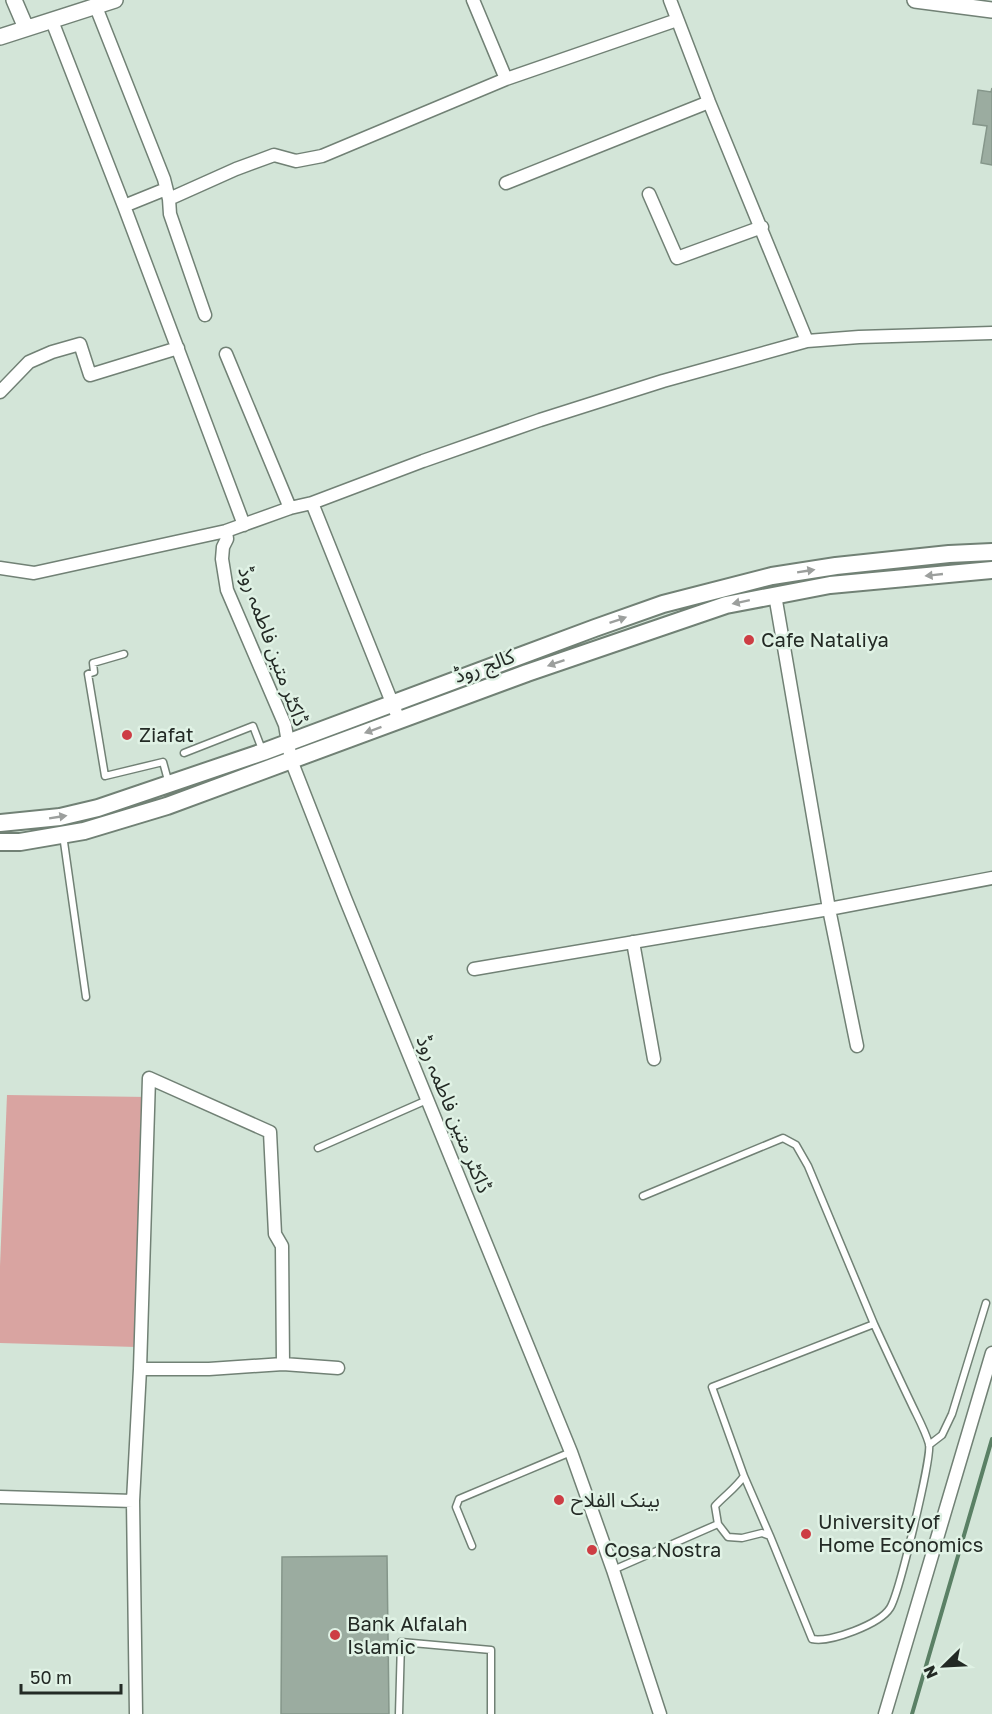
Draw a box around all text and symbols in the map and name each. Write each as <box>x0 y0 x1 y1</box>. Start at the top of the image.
street label: ڈاکٹر متین فاطمہ روڈ <box>233 563 314 729</box>
one-way arrow <box>797 566 816 575</box>
one-way arrow <box>924 570 943 580</box>
one-way arrow <box>731 598 750 607</box>
one-way arrow <box>609 614 627 624</box>
place label: Cafe Nataliya <box>761 627 889 651</box>
marker: Cafe Nataliya <box>742 633 756 647</box>
street label: کالج روڈ <box>450 643 519 691</box>
one-way arrow <box>547 658 565 668</box>
place label: Ziafat <box>139 722 194 746</box>
one-way arrow <box>364 726 382 735</box>
marker: Ziafat <box>120 728 134 742</box>
one-way arrow <box>49 812 68 821</box>
street label: ڈاکٹر متین فاطمہ روڈ <box>411 1031 498 1196</box>
place label: بینک الفلاح <box>571 1487 660 1515</box>
marker: بینک الفلاح <box>552 1493 566 1507</box>
place label: University of Home Economics <box>818 1509 983 1556</box>
marker: University of Home Economics <box>799 1527 813 1541</box>
place label: Cosa Nostra <box>604 1537 721 1561</box>
marker: Cosa Nostra <box>585 1543 599 1557</box>
place label: Bank Alfalah Islamic <box>347 1611 468 1658</box>
marker: Bank Alfalah Islamic <box>328 1628 342 1642</box>
north arrow <box>914 1636 974 1696</box>
scale bar <box>21 1657 122 1695</box>
text: N <box>919 1662 942 1682</box>
text: 50 m <box>30 1666 72 1688</box>

